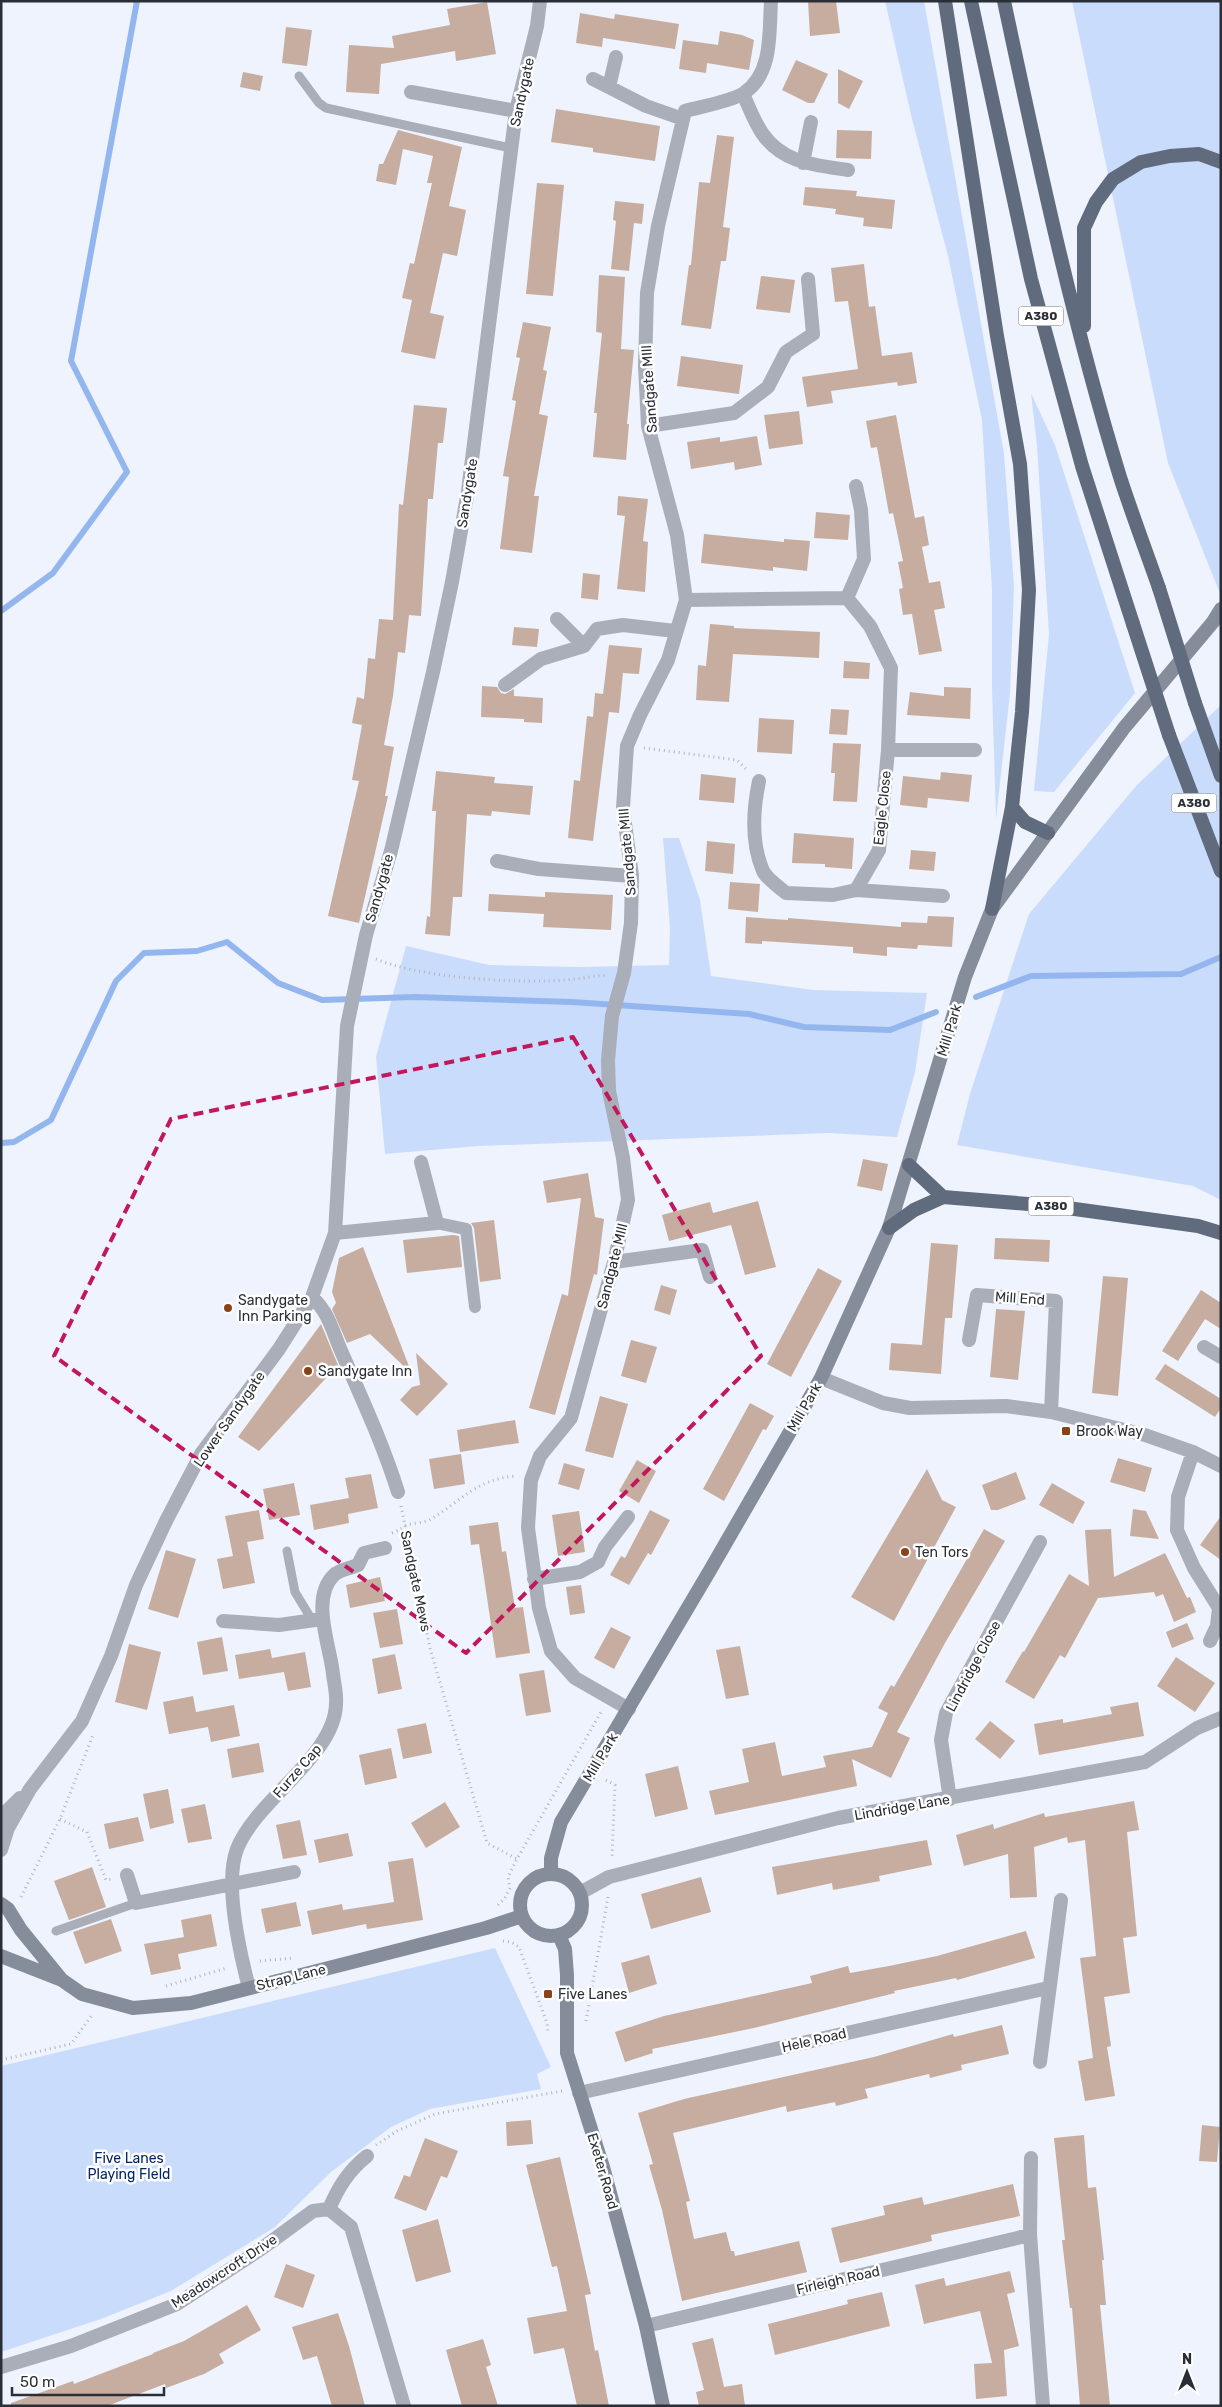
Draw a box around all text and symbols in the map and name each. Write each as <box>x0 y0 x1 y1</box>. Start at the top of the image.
street label: Sandygate <box>507 56 538 128</box>
road number: A380 <box>1018 306 1064 326</box>
street label: Sandgate MIll <box>638 345 661 433</box>
street label: Sandygate <box>454 457 481 529</box>
street label: Eagle Close <box>870 770 895 846</box>
road number: A380 <box>1172 794 1216 812</box>
street label: Sandgate MIll <box>615 807 640 896</box>
street label: Sandygate <box>362 852 397 924</box>
street label: Mill Park <box>933 1001 966 1058</box>
road number: A380 <box>1028 1196 1074 1216</box>
street label: Sandgate MIll <box>594 1221 631 1311</box>
street label: Mill End <box>994 1288 1046 1309</box>
place label: Sandygate Inn Parking <box>238 1292 312 1325</box>
marker: Sandygate Inn Parking <box>222 1302 234 1314</box>
place label: Sandygate Inn <box>318 1363 412 1380</box>
marker: Sandygate Inn <box>302 1365 314 1377</box>
street label: Lower Sandygate <box>190 1368 269 1470</box>
street label: Mill Park <box>784 1379 826 1435</box>
place label: Brook Way <box>1076 1423 1143 1440</box>
marker: Brook Way <box>1060 1425 1072 1437</box>
street label: Sandgate Mews <box>396 1529 435 1633</box>
place label: Ten Tors <box>915 1544 968 1561</box>
marker: Ten Tors <box>899 1546 911 1558</box>
street label: Lindridge Close <box>942 1618 1005 1715</box>
street label: Mill Park <box>579 1729 622 1785</box>
street label: Furze Cap <box>269 1741 325 1802</box>
street label: Lindridge Lane <box>853 1791 951 1824</box>
street label: Strap Lane <box>255 1961 328 1994</box>
place label: Five Lanes <box>558 1986 627 2003</box>
marker: Five Lanes <box>542 1988 554 2000</box>
street label: Hele Road <box>780 2025 848 2056</box>
street label: Exeter Road <box>584 2131 622 2211</box>
park label: Five Lanes Playing FIeld <box>88 2150 170 2183</box>
street label: Meadowcroft Drive <box>168 2231 281 2312</box>
street label: Firleigh Road <box>795 2263 881 2298</box>
north arrow <box>1162 2347 1212 2397</box>
text: N <box>1182 2351 1192 2368</box>
scale bar <box>12 2364 165 2396</box>
text: 50 m <box>20 2373 55 2391</box>

